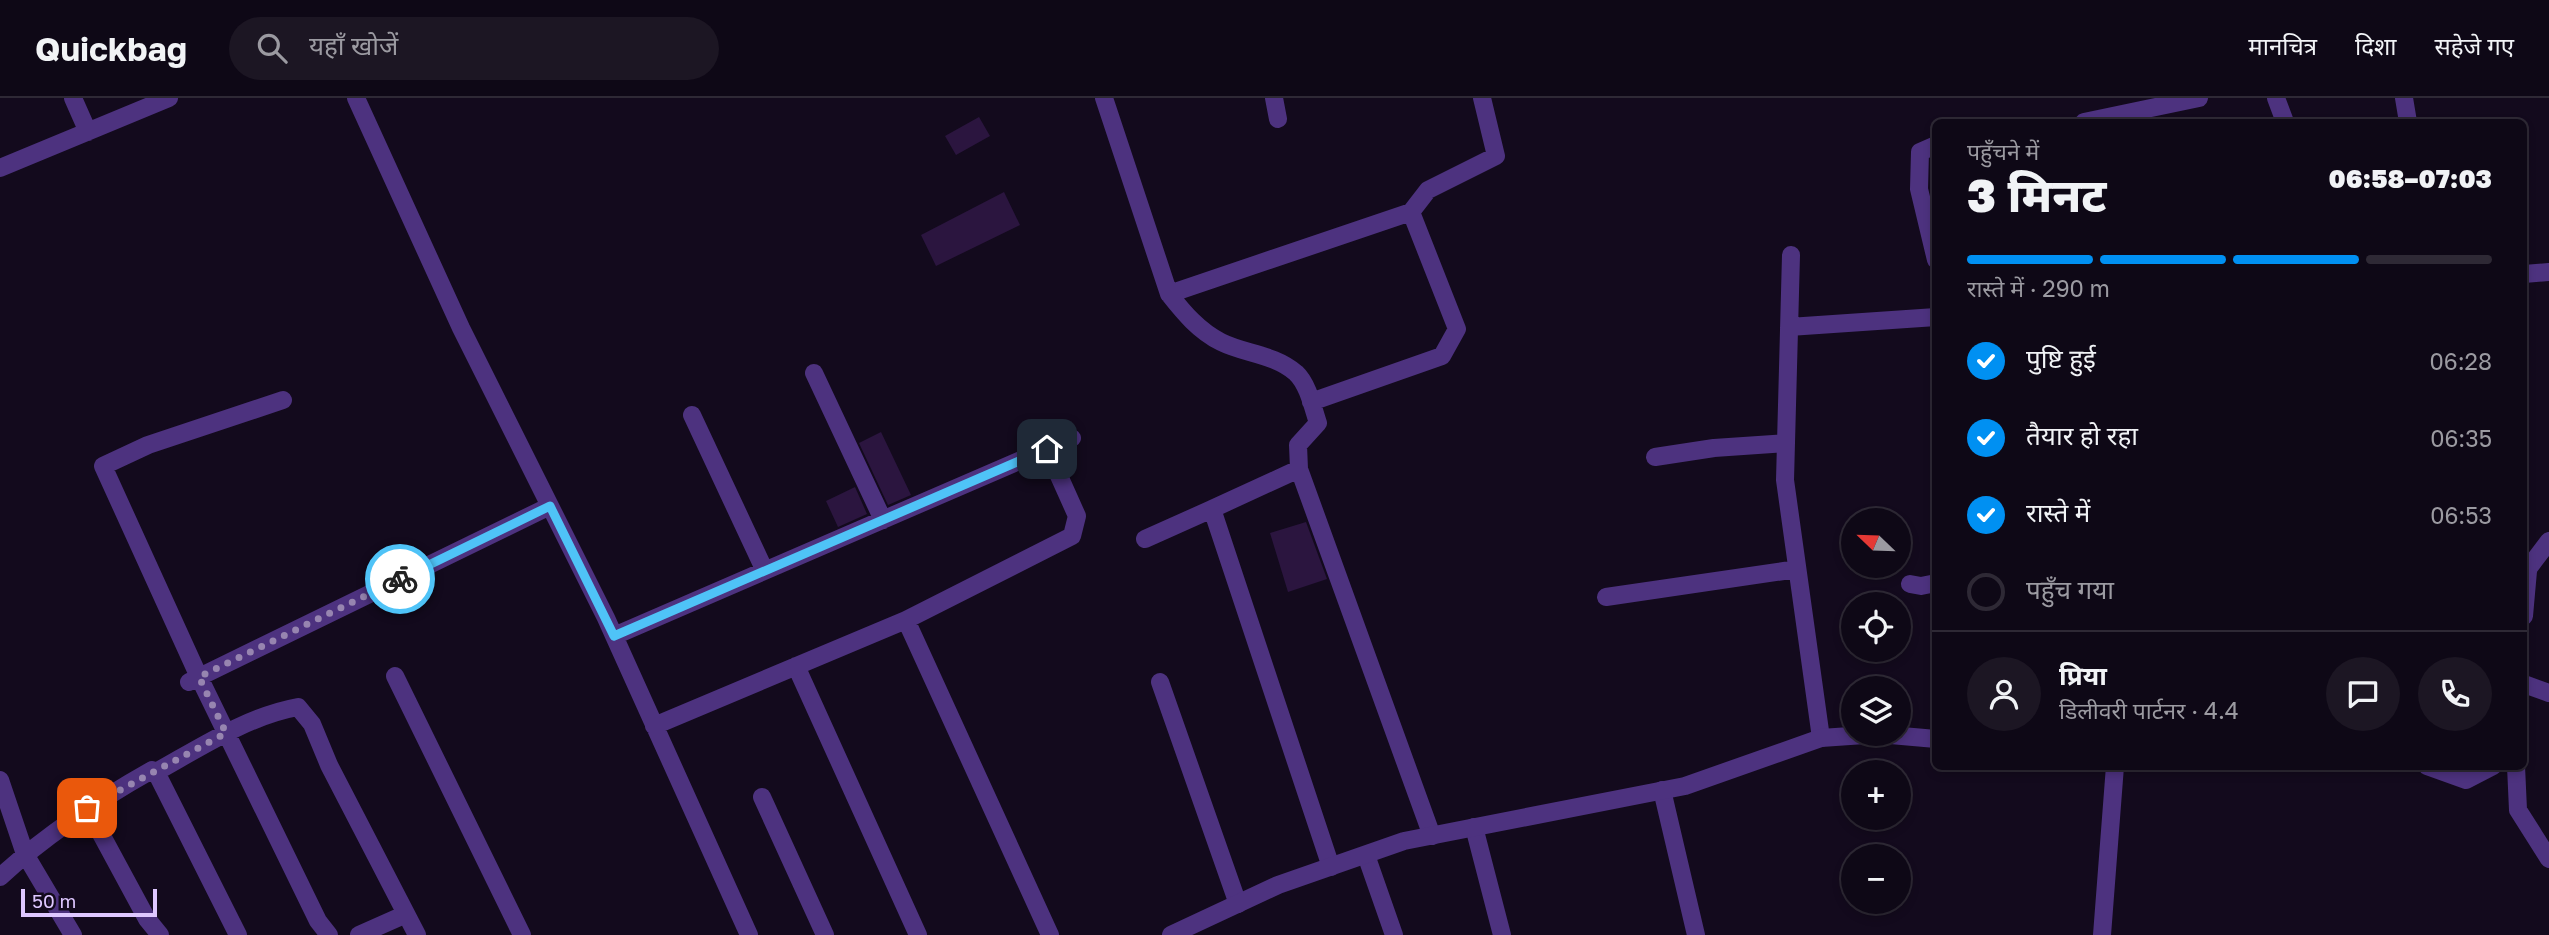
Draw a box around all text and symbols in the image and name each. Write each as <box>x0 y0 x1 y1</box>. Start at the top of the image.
search box <box>229 17 719 80</box>
text: Quickbag <box>35 29 187 68</box>
icon: search <box>253 29 291 67</box>
text: यहाँ खोजें <box>309 30 398 61</box>
text: मानचित्र <box>2248 31 2317 60</box>
text: दिशा <box>2355 31 2396 60</box>
text: सहेजे गए <box>2434 31 2514 60</box>
text: पहुँचने में <box>1967 137 2039 165</box>
text: 06:58–07:03 <box>2329 163 2492 194</box>
text: 3 मिनट <box>1967 167 2107 222</box>
text: रास्ते में · 290 m <box>1967 274 2110 302</box>
icon: check <box>1967 342 2005 380</box>
text: पुष्टि हुई <box>2026 343 2096 374</box>
text: 06:28 <box>2430 347 2492 375</box>
pin <box>1017 419 1077 479</box>
icon: check <box>1967 419 2005 457</box>
text: तैयार हो रहा <box>2026 420 2138 451</box>
text: 06:35 <box>2430 424 2492 452</box>
icon: home <box>1028 430 1066 468</box>
icon: check <box>1967 496 2005 534</box>
text: रास्ते में <box>2026 497 2090 528</box>
text: 06:53 <box>2430 501 2492 529</box>
north arrow <box>1841 508 1911 578</box>
map controls <box>1841 508 1911 914</box>
courier <box>365 544 435 614</box>
icon: bike <box>381 560 419 598</box>
text: पहुँच गया <box>2026 574 2114 605</box>
button: locate <box>1841 592 1911 662</box>
button: person <box>1967 657 2041 731</box>
button: chat <box>2326 657 2400 731</box>
button: phone <box>2418 657 2492 731</box>
text: प्रिया <box>2059 660 2107 691</box>
button: layers <box>1841 676 1911 746</box>
text: डिलीवरी पार्टनर · 4.4 <box>2059 696 2239 724</box>
button: + <box>1841 760 1911 830</box>
pin <box>57 778 117 838</box>
icon: bag <box>68 789 106 827</box>
button: − <box>1841 844 1911 914</box>
scale bar <box>21 886 158 918</box>
text: 50 m <box>32 889 76 912</box>

